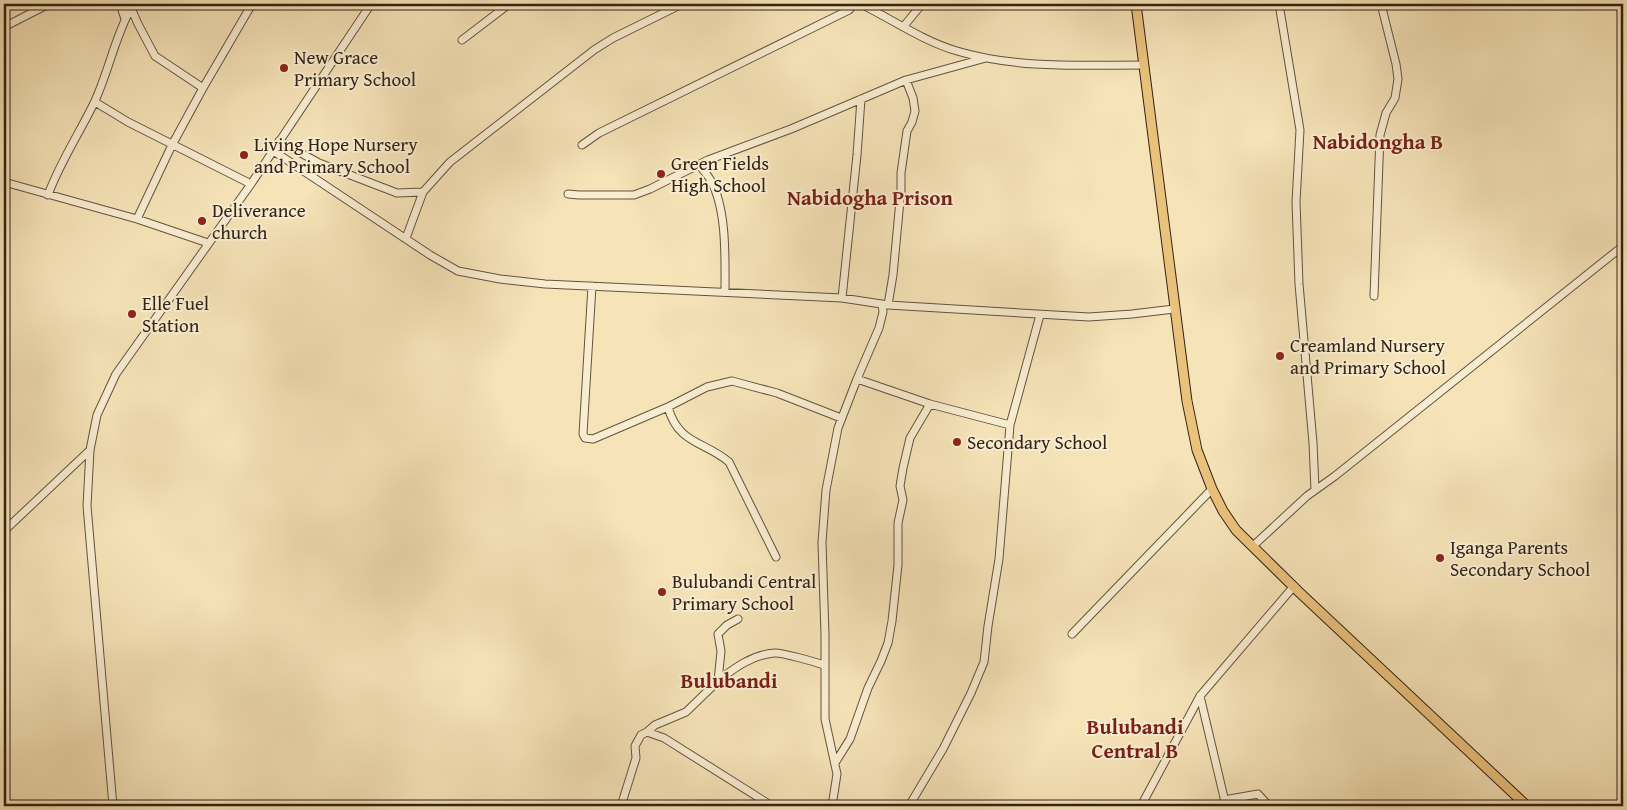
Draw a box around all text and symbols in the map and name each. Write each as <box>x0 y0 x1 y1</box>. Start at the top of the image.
place label: New Grace Primary School <box>294 43 416 93</box>
marker: New Grace Primary School <box>278 62 290 74</box>
district label: Nabidongha B <box>1313 126 1443 157</box>
place label: Living Hope Nursery and Primary School <box>254 130 418 180</box>
marker: Living Hope Nursery and Primary School <box>238 149 250 161</box>
place label: Green Fields High School <box>671 149 769 199</box>
marker: Green Fields High School <box>655 168 667 180</box>
district label: Nabidogha Prison <box>787 182 954 213</box>
place label: Deliverance church <box>212 196 306 246</box>
marker: Deliverance church <box>196 215 208 227</box>
place label: Elle Fuel Station <box>142 289 209 339</box>
marker: Elle Fuel Station <box>126 308 138 320</box>
place label: Creamland Nursery and Primary School <box>1290 331 1446 381</box>
marker: Creamland Nursery and Primary School <box>1274 350 1286 362</box>
place label: Secondary School <box>967 428 1107 456</box>
marker: Secondary School <box>951 436 963 448</box>
place label: Iganga Parents Secondary School <box>1450 533 1590 583</box>
marker: Iganga Parents Secondary School <box>1434 552 1446 564</box>
place label: Bulubandi Central Primary School <box>672 567 816 617</box>
marker: Bulubandi Central Primary School <box>656 586 668 598</box>
district label: Bulubandi <box>681 665 778 696</box>
district label: Bulubandi Central B <box>1087 711 1184 766</box>

